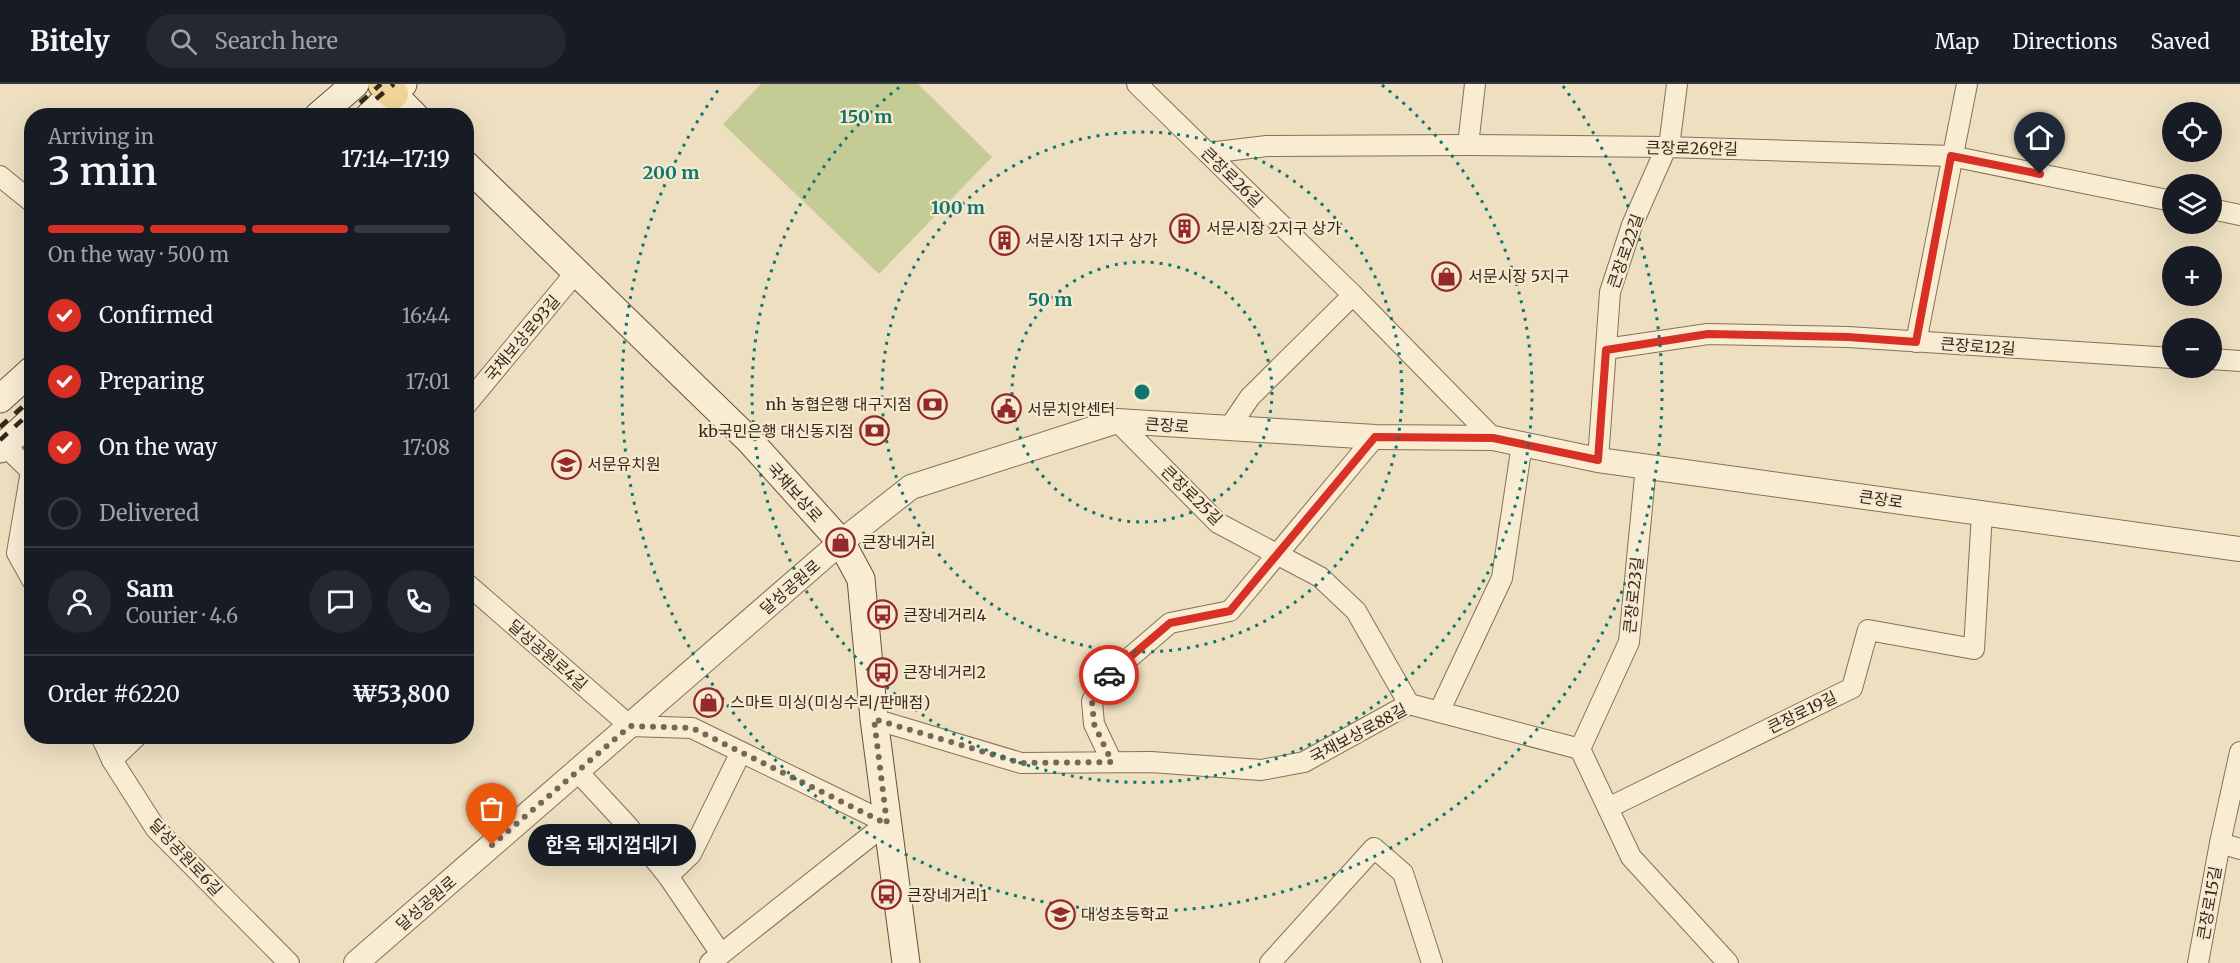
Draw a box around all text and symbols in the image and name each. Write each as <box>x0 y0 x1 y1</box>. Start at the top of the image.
search box <box>146 14 566 68</box>
text: Bitely <box>30 23 110 59</box>
icon: search <box>167 25 200 58</box>
text: Search here <box>215 27 338 55</box>
text: Map <box>1935 28 1979 55</box>
text: Directions <box>2012 28 2117 55</box>
text: Saved <box>2150 28 2210 55</box>
map controls <box>2162 102 2222 378</box>
button: locate <box>2162 102 2222 162</box>
text: 150 m <box>840 105 892 128</box>
pin <box>2014 112 2065 174</box>
icon: home <box>2023 121 2056 154</box>
text: Arriving in <box>48 124 154 149</box>
street label: 큰장로26안길 <box>1646 137 1738 159</box>
street label: 큰장로26길 <box>1197 143 1267 211</box>
text: 17:14–17:19 <box>341 145 450 173</box>
text: 3 min <box>48 147 157 196</box>
text: 200 m <box>643 161 699 184</box>
button: layers <box>2162 174 2222 234</box>
text: 100 m <box>931 196 985 219</box>
street label: 큰장로22길 <box>1603 211 1647 291</box>
building icon: 서문시장 2지구 상가 <box>1169 212 1201 244</box>
place label: 서문시장 2지구 상가 <box>1206 218 1341 238</box>
building icon: 서문시장 1지구 상가 <box>988 224 1020 256</box>
place label: 서문시장 1지구 상가 <box>1025 230 1158 250</box>
text: On the way · 500 m <box>48 242 229 267</box>
button: + <box>2162 246 2222 306</box>
shop icon: 서문시장 5지구 <box>1431 260 1463 292</box>
place label: 서문시장 5지구 <box>1468 266 1569 286</box>
text: 50 m <box>1028 288 1072 311</box>
street label: 국채보상로93길 <box>480 291 564 385</box>
icon: check <box>48 299 81 332</box>
text: Confirmed <box>99 301 213 329</box>
text: 16:44 <box>402 303 450 328</box>
button: − <box>2162 318 2222 378</box>
street label: 큰장로12길 <box>1940 333 2016 359</box>
icon: check <box>48 365 81 398</box>
text: Preparing <box>99 367 204 395</box>
text: 17:01 <box>406 369 450 394</box>
centre of rings <box>1132 382 1152 402</box>
bank icon: nh 농협은행 대구지점 <box>917 388 949 420</box>
public building icon: 서문치안센터 <box>990 393 1022 425</box>
place label: nh 농협은행 대구지점 <box>766 394 912 414</box>
place label: 서문치안센터 <box>1027 399 1115 419</box>
street label: 큰장로 <box>1144 413 1190 437</box>
bank icon: kb국민은행 대신동지점 <box>859 415 891 447</box>
place label: kb국민은행 대신동지점 <box>698 421 854 441</box>
icon: check <box>48 431 81 464</box>
text: On the way <box>99 433 217 461</box>
text: 17:08 <box>402 435 450 460</box>
school or university icon: 서문유치원 <box>550 448 582 480</box>
place label: 서문유치원 <box>587 454 661 474</box>
street label: 국채보상로 <box>763 458 827 526</box>
street label: 큰장로25길 <box>1157 461 1227 529</box>
street label: 큰장로 <box>1858 486 1905 512</box>
text: Delivered <box>99 499 199 527</box>
shop icon: 큰장네거리 <box>825 526 857 558</box>
place label: 큰장네거리 <box>862 532 936 552</box>
street label: 달성공원로 <box>756 555 825 619</box>
street label: 큰장로23길 <box>1619 556 1647 634</box>
button: person <box>48 570 111 633</box>
button: chat <box>309 570 372 633</box>
button: phone <box>387 570 450 633</box>
text: Sam <box>126 575 174 603</box>
bus stop icon: 큰장네거리4 <box>866 599 898 631</box>
text: Courier · 4.6 <box>126 603 238 628</box>
place label: 큰장네거리4 <box>903 605 987 625</box>
street label: 달성공원로4길 <box>504 615 592 695</box>
courier <box>1079 645 1139 705</box>
bus stop icon: 큰장네거리2 <box>866 656 898 688</box>
icon: car <box>1093 659 1126 692</box>
place label: 큰장네거리2 <box>903 662 986 682</box>
text: Order #6220 <box>48 680 180 708</box>
text: ₩53,800 <box>353 680 450 708</box>
shop icon: 스마트 미싱(미싱수리/판매점) <box>693 686 725 718</box>
street label: 큰장로19길 <box>1764 687 1840 737</box>
place label: 스마트 미싱(미싱수리/판매점) <box>730 692 930 712</box>
street label: 국채보상로88길 <box>1306 699 1410 767</box>
pin <box>466 783 517 845</box>
icon: bag <box>475 792 508 825</box>
street label: 달성공원로6길 <box>145 814 227 900</box>
callout: 한옥 돼지껍데기 <box>528 824 696 866</box>
text: 한옥 돼지껍데기 <box>545 832 679 857</box>
street label: 큰장로15길 <box>2193 864 2225 942</box>
street label: 달성공원로 <box>392 871 461 935</box>
bus stop icon: 큰장네거리1 <box>870 879 902 911</box>
place label: 큰장네거리1 <box>907 885 988 905</box>
school or university icon: 대성초등학교 <box>1044 898 1076 930</box>
place label: 대성초등학교 <box>1081 904 1169 924</box>

